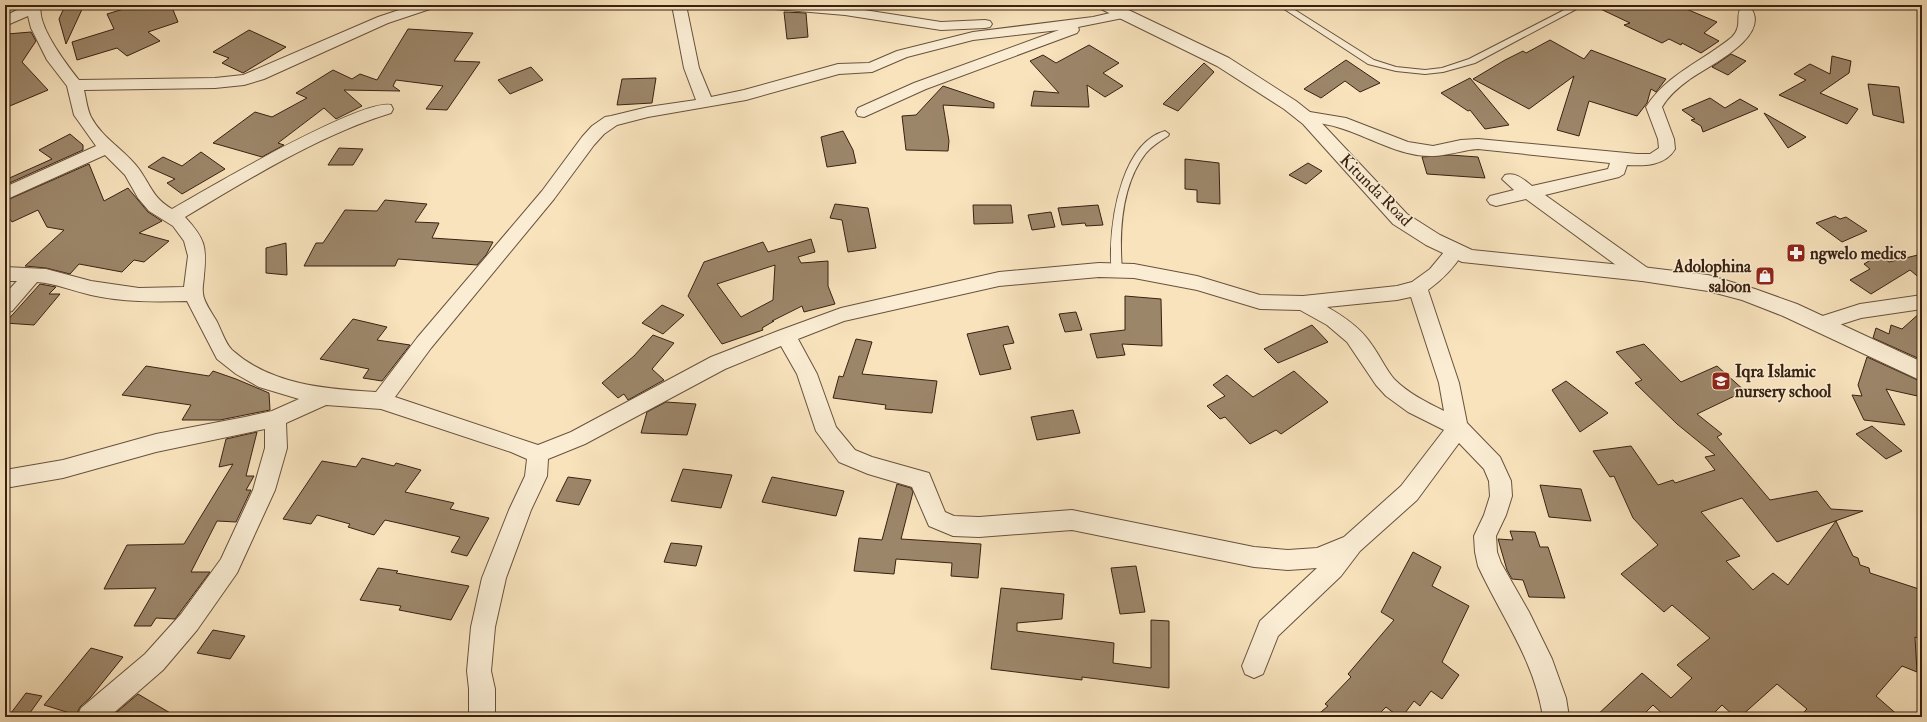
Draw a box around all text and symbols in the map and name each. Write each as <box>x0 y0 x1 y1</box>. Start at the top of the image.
street label: Kitunda Road <box>1335 149 1417 231</box>
pharmacy icon: ngwelo medics <box>1785 242 1807 264</box>
place label: ngwelo medics <box>1809 243 1907 265</box>
place label: Adolophina saloon <box>1673 256 1752 297</box>
shop icon: Adolophina saloon <box>1754 265 1776 287</box>
place label: Iqra Islamic nursery school <box>1734 361 1832 403</box>
school or university icon: Iqra Islamic nursery school <box>1710 370 1732 392</box>

